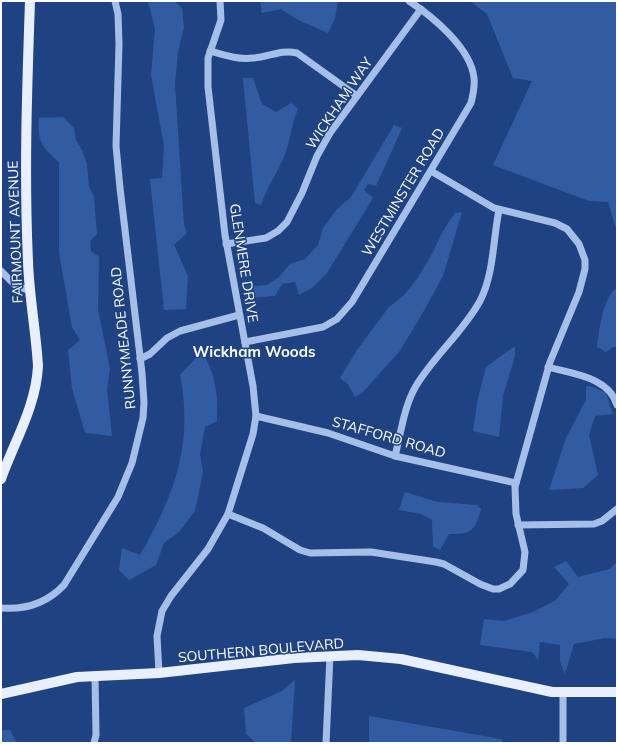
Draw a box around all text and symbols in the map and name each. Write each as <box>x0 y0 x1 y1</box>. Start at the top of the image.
street label: WICKHAM WAY <box>302 53 377 152</box>
street label: WESTMINSTER ROAD <box>358 125 448 259</box>
street label: FAIRMOUNT AVENUE <box>4 160 26 304</box>
street label: GLENMERE DRIVE <box>226 202 262 324</box>
street label: RUNNYMEADE ROAD <box>107 266 139 410</box>
district label: Wickham Woods <box>193 342 315 361</box>
street label: STAFFORD ROAD <box>330 412 448 462</box>
street label: SOUTHERN BOULEVARD <box>177 634 345 666</box>

